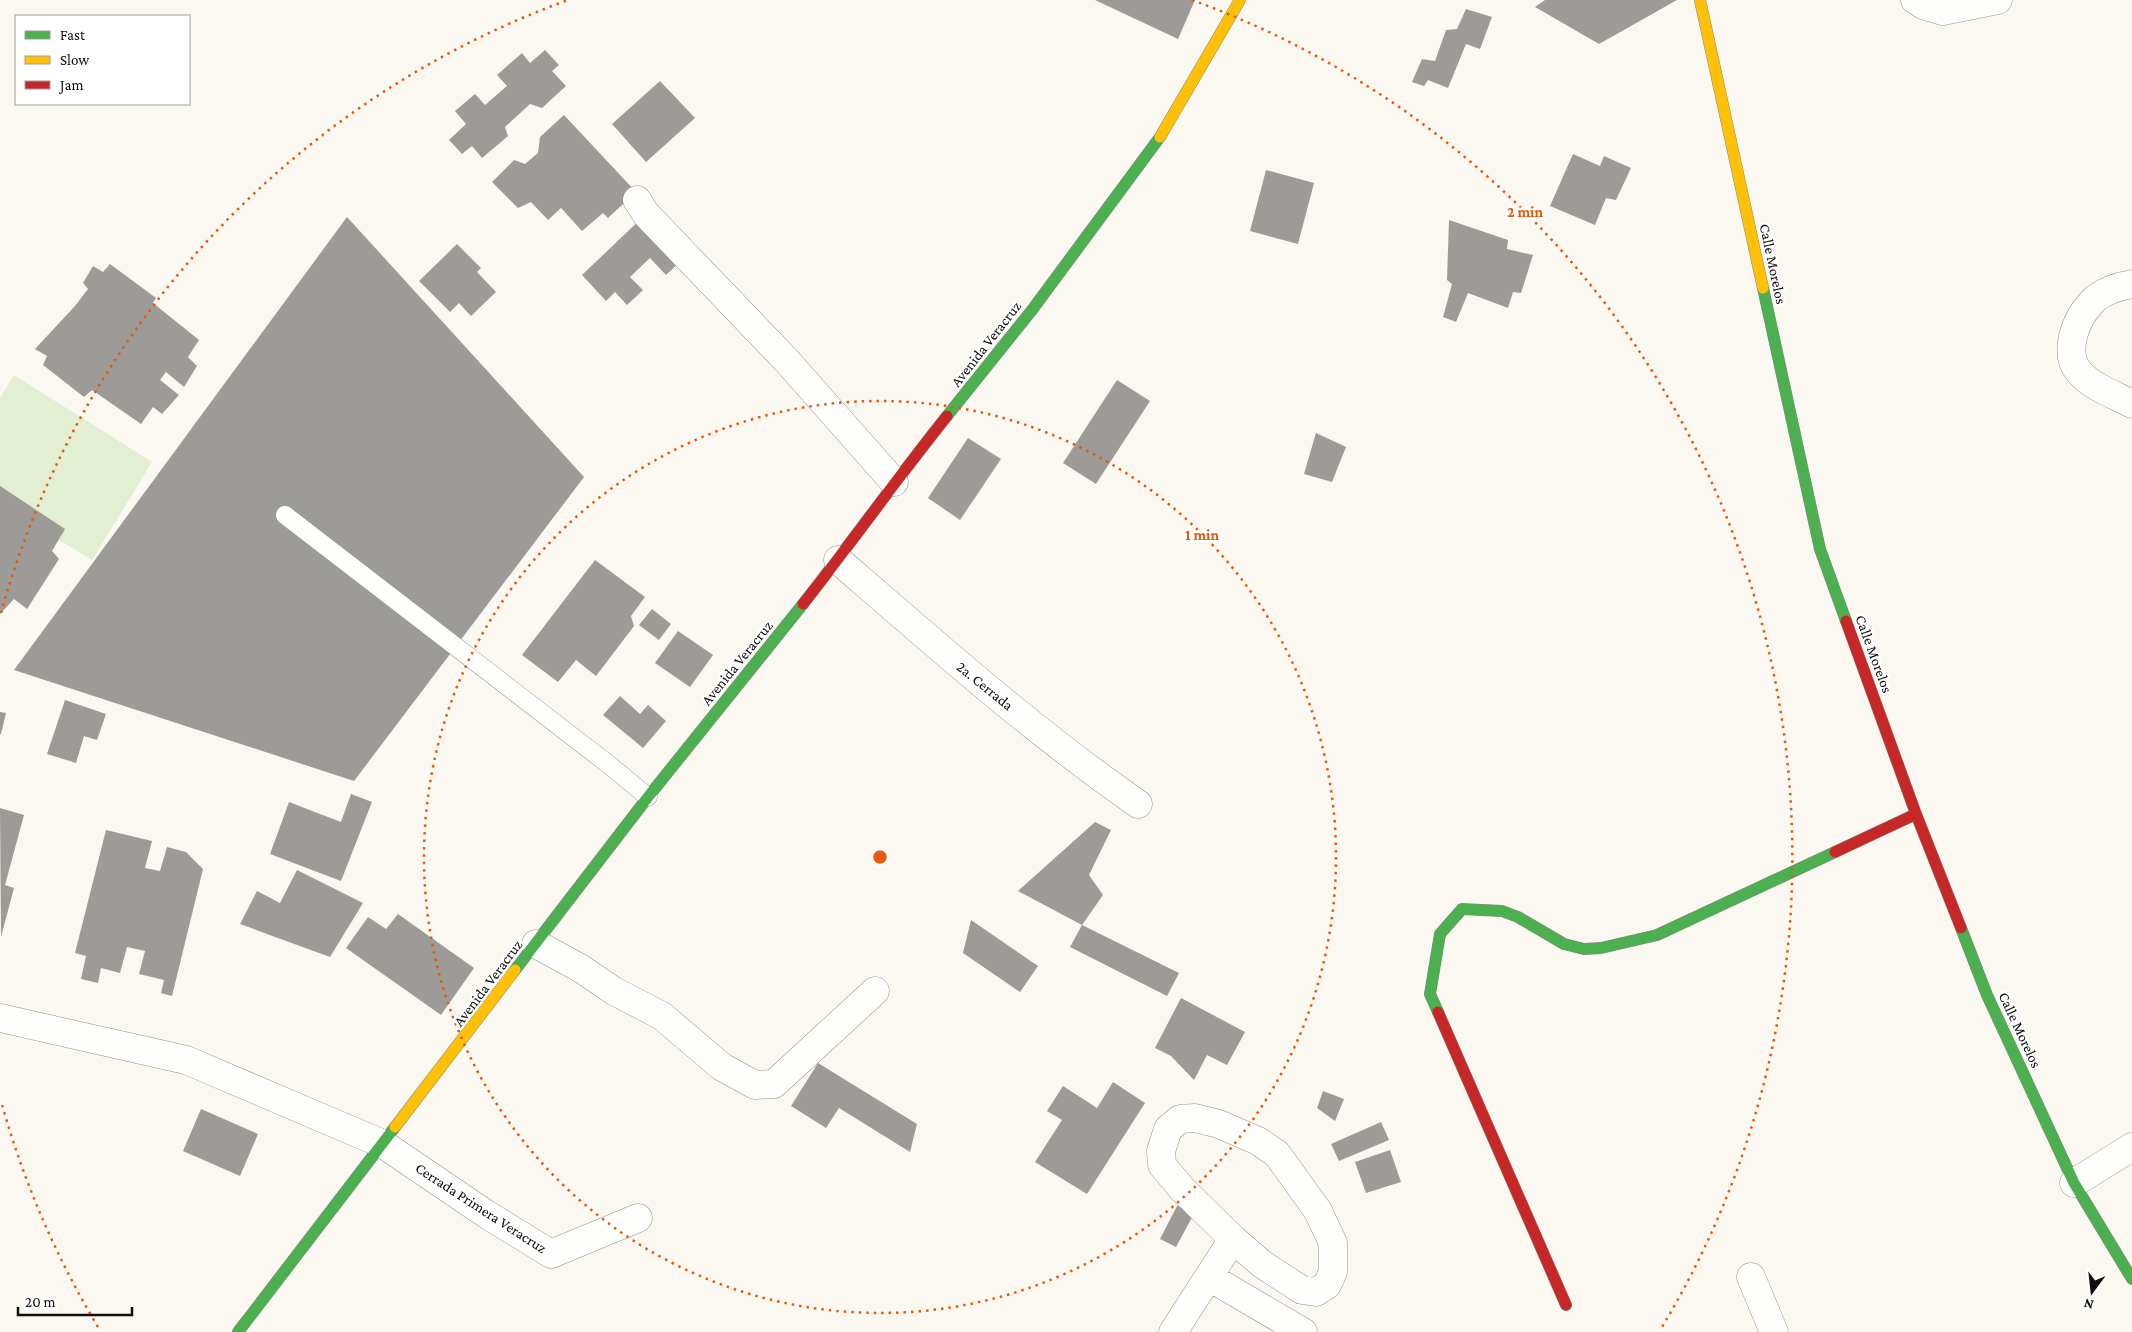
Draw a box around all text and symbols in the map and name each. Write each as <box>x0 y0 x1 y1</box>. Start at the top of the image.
legend <box>15 15 190 105</box>
text: Fast <box>60 27 86 43</box>
text: Slow <box>60 52 90 68</box>
text: Jam <box>58 77 83 94</box>
text: 2 min <box>1507 204 1543 220</box>
street label: Calle Morelos <box>1757 222 1789 306</box>
street label: Avenida Veracruz <box>948 298 1024 390</box>
text: 1 min <box>1185 527 1219 543</box>
street label: Calle Morelos <box>1852 613 1896 695</box>
street label: Avenida Veracruz <box>698 618 776 708</box>
street label: 2a. Cerrada <box>954 658 1016 714</box>
centre of rings <box>871 848 889 866</box>
street label: Avenida Veracruz <box>450 937 526 1029</box>
street label: Calle Morelos <box>1995 990 2045 1071</box>
street label: Cerrada Primera Veracruz <box>413 1160 549 1256</box>
north arrow <box>2067 1267 2117 1317</box>
scale bar <box>18 1284 131 1316</box>
text: 20 m <box>25 1294 56 1310</box>
text: N <box>2082 1295 2095 1314</box>

